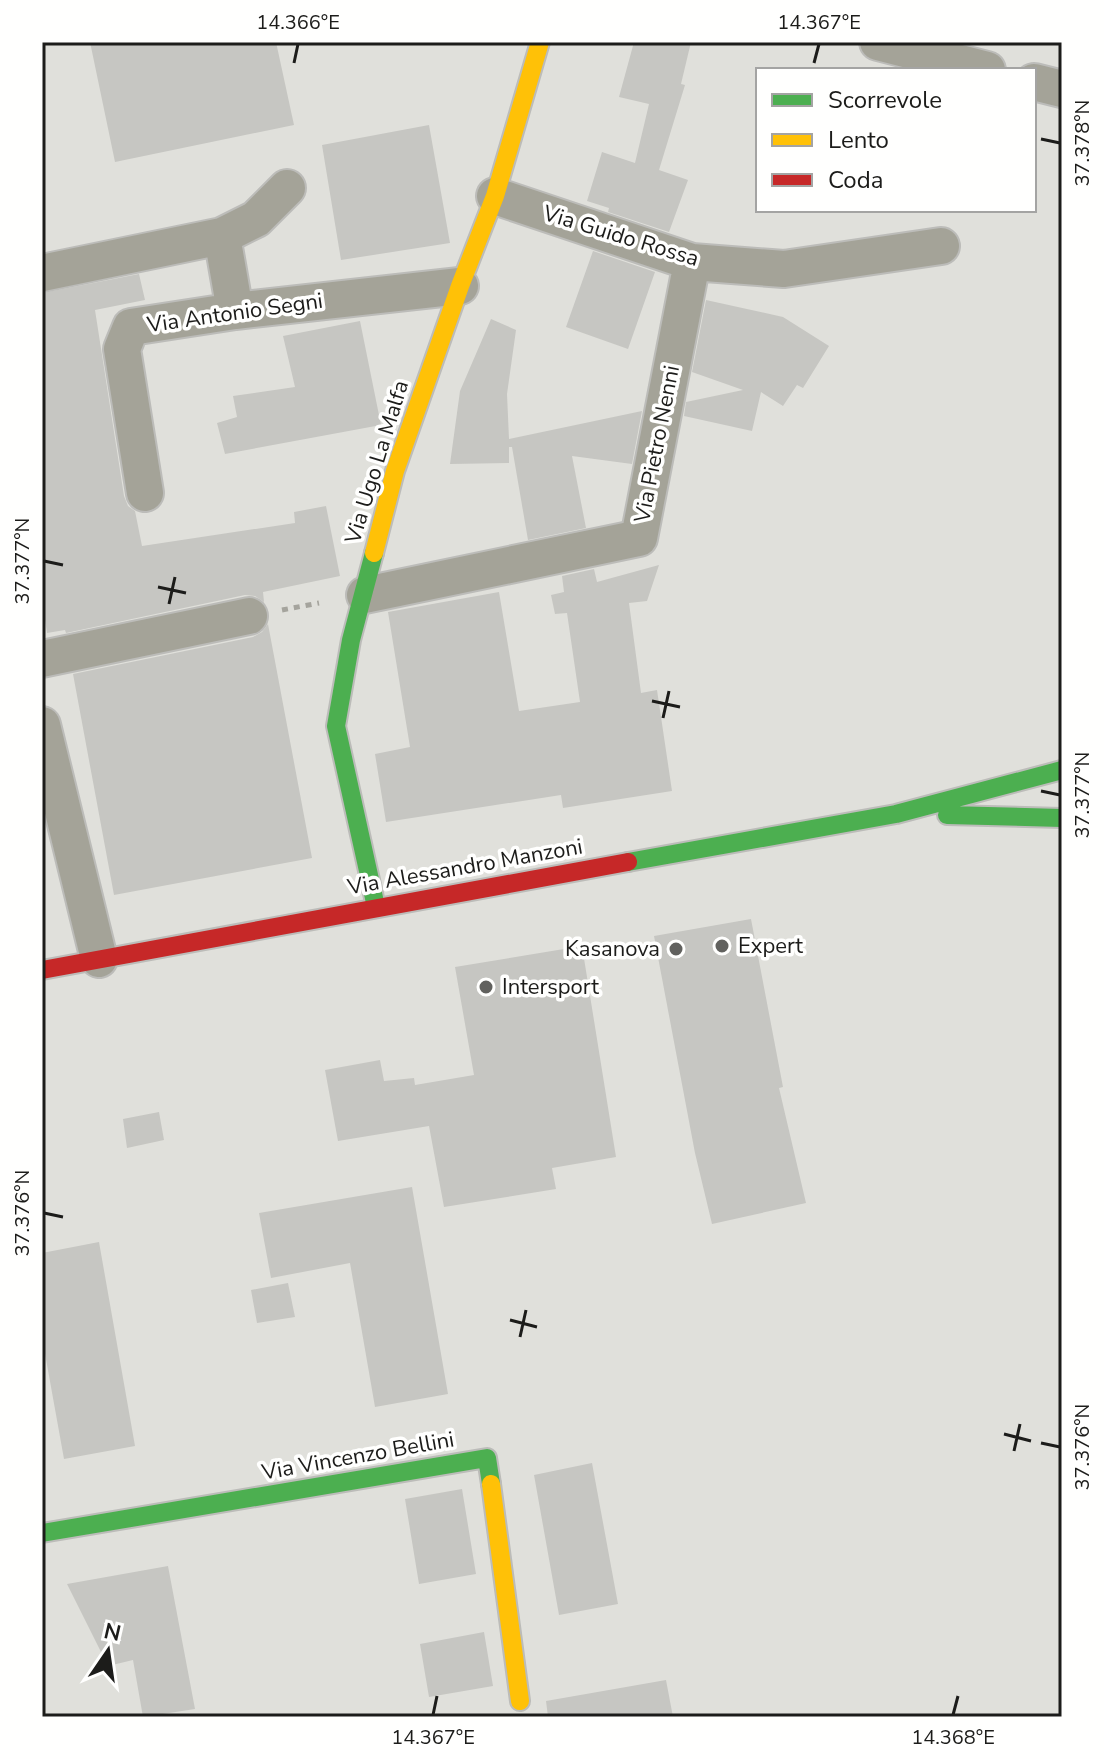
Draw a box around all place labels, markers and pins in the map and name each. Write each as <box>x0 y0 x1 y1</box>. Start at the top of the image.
place label: Expert <box>738 931 803 961</box>
place label: Kasanova <box>565 934 660 964</box>
marker: Expert <box>713 937 731 955</box>
marker: Kasanova <box>667 940 685 958</box>
place label: Intersport <box>502 972 599 1002</box>
marker: Intersport <box>477 978 495 996</box>

